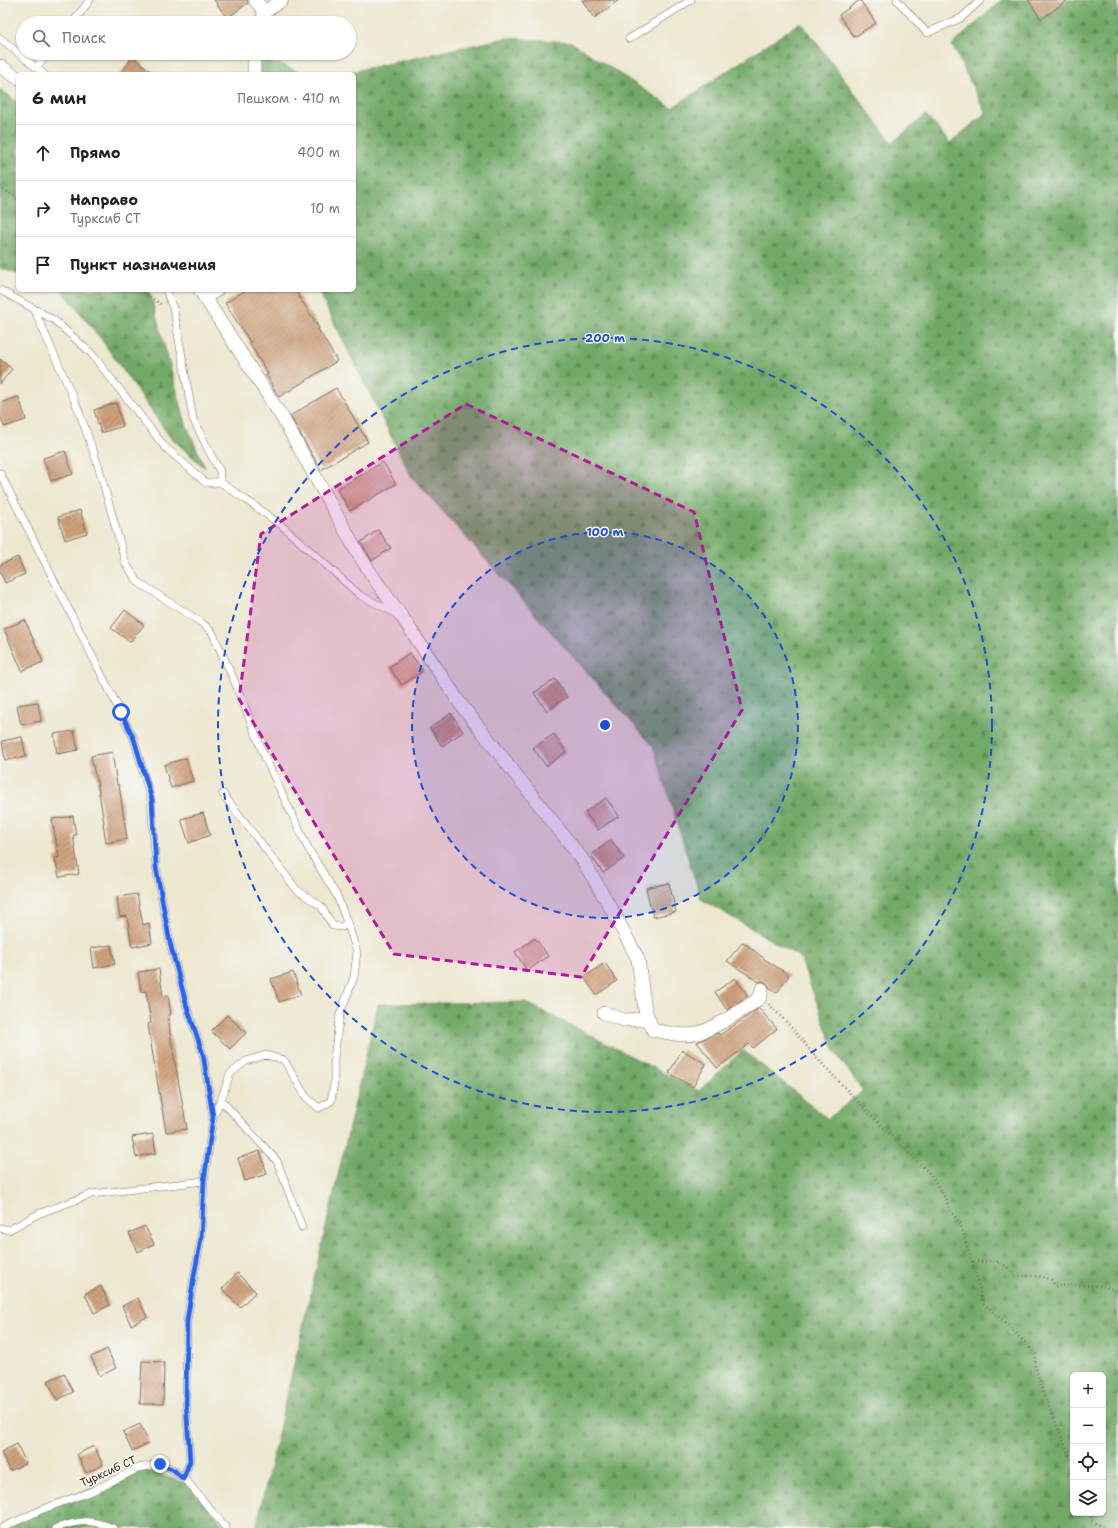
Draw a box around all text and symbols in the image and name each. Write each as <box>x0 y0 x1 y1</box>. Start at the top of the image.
search box <box>16 16 356 60</box>
icon: search <box>30 27 52 49</box>
text: Поиск <box>62 28 106 48</box>
text: 6 мин <box>32 87 87 109</box>
text: Пешком · 410 m <box>237 90 340 107</box>
icon: ahead <box>32 142 54 164</box>
text: Прямо <box>70 143 120 163</box>
text: 400 m <box>297 144 340 161</box>
text: Направо <box>70 190 138 210</box>
icon: right <box>32 198 54 220</box>
text: 10 m <box>310 200 340 217</box>
text: Турксиб СТ <box>70 210 141 227</box>
icon: arrive <box>32 254 54 276</box>
text: Пункт назначения <box>70 255 216 275</box>
text: 200 m <box>585 330 625 346</box>
text: 100 m <box>587 524 624 540</box>
route start <box>112 703 130 721</box>
centre of rings <box>598 718 612 732</box>
map controls <box>1070 1372 1106 1516</box>
button: + <box>1070 1372 1106 1408</box>
button: − <box>1070 1408 1106 1444</box>
button: locate <box>1070 1444 1106 1480</box>
street label: Турксиб СТ <box>78 1452 139 1490</box>
route end <box>151 1455 169 1473</box>
button: layers <box>1070 1480 1106 1516</box>

